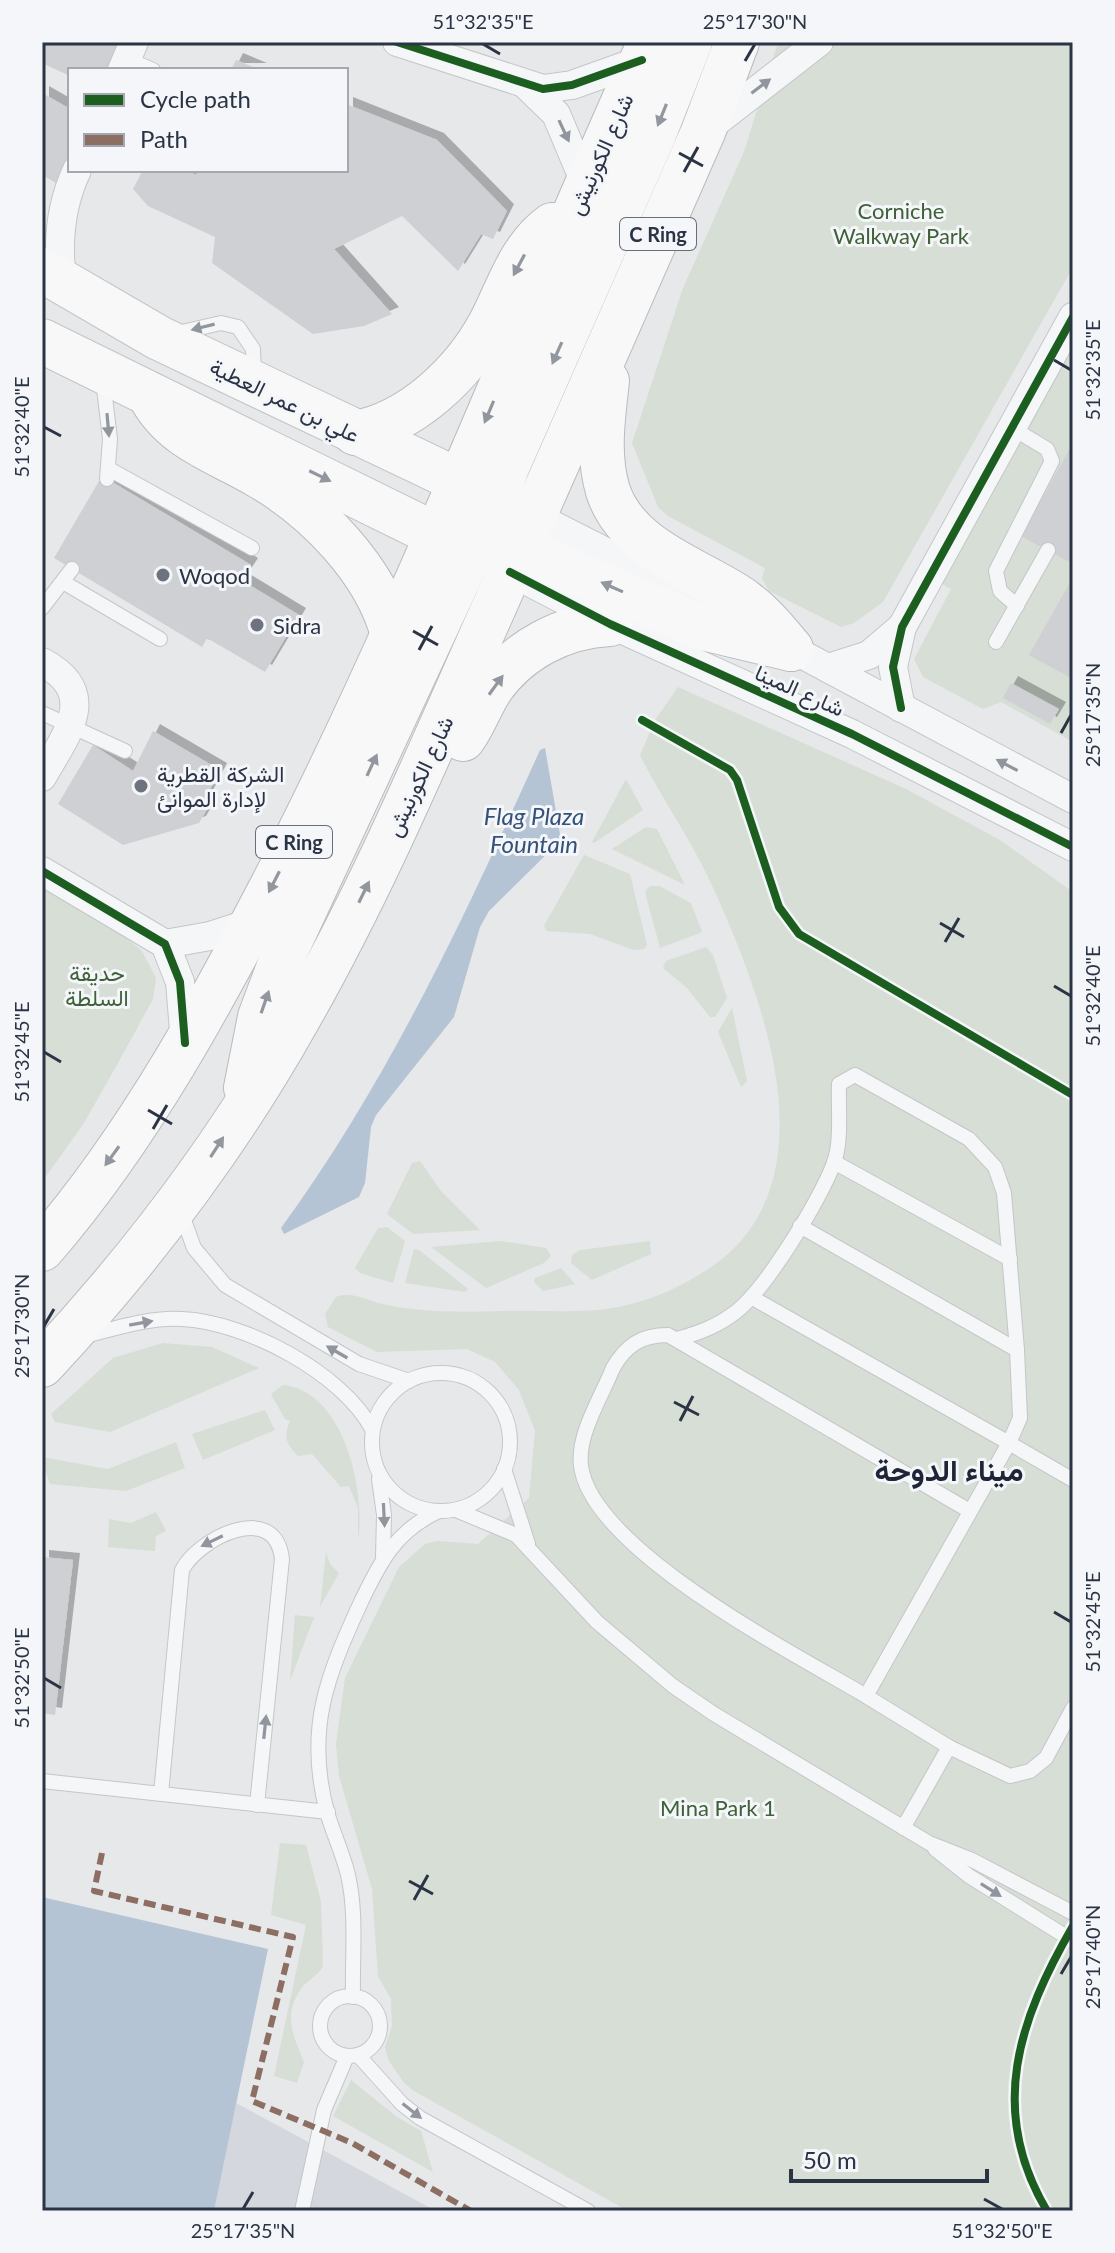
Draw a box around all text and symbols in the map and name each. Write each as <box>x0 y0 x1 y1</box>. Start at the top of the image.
text: 51°32'35"E <box>433 9 533 33</box>
text: 25°17'30"N <box>703 9 807 33</box>
legend <box>68 68 348 172</box>
one-way arrow <box>750 79 771 95</box>
text: Cycle path <box>140 84 251 113</box>
street label: شارع الكورنيش <box>561 89 641 220</box>
one-way arrow <box>656 103 669 127</box>
one-way arrow <box>557 120 571 143</box>
text: Path <box>140 124 188 153</box>
park label: Corniche Walkway Park <box>833 197 970 249</box>
road number: C Ring <box>620 218 696 250</box>
one-way arrow <box>513 253 526 276</box>
text: 51°32'35"E <box>1080 320 1104 420</box>
one-way arrow <box>190 321 215 334</box>
one-way arrow <box>551 341 564 365</box>
street label: علي بن عمر العطية <box>203 352 364 453</box>
text: 51°32'40"E <box>9 377 33 477</box>
one-way arrow <box>483 401 496 424</box>
one-way arrow <box>102 413 115 438</box>
one-way arrow <box>309 469 332 483</box>
place label: Woqod <box>179 562 250 589</box>
marker: Woqod <box>154 566 172 584</box>
one-way arrow <box>601 581 624 594</box>
place label: Sidra <box>273 612 321 639</box>
marker: Sidra <box>248 616 266 634</box>
street label: شارع المينا <box>750 658 849 723</box>
text: 25°17'35"N <box>1080 663 1104 767</box>
one-way arrow <box>487 674 503 695</box>
street label: شارع الكورنيش <box>379 711 460 841</box>
one-way arrow <box>365 754 379 777</box>
one-way arrow <box>996 758 1019 771</box>
place label: الشركة القطرية لإدارة الموانئ <box>157 760 284 814</box>
marker: الشركة القطرية لإدارة الموانئ <box>132 777 150 795</box>
water label: Flag Plaza Fountain <box>484 801 584 858</box>
road number: C Ring <box>256 826 332 858</box>
one-way arrow <box>267 870 281 893</box>
one-way arrow <box>357 880 371 903</box>
text: 51°32'40"E <box>1080 946 1104 1046</box>
park label: حديقة السلطة <box>65 959 129 1011</box>
one-way arrow <box>260 990 272 1014</box>
text: 51°32'45"E <box>9 1002 33 1102</box>
one-way arrow <box>210 1137 225 1158</box>
one-way arrow <box>105 1145 120 1166</box>
text: 25°17'30"N <box>9 1274 33 1378</box>
one-way arrow <box>129 1317 154 1329</box>
one-way arrow <box>326 1345 348 1359</box>
district label: ميناء الدوحة <box>874 1451 1024 1489</box>
one-way arrow <box>377 1503 390 1528</box>
one-way arrow <box>201 1534 224 1548</box>
text: 51°32'45"E <box>1080 1572 1104 1672</box>
text: 51°32'50"E <box>9 1628 33 1728</box>
one-way arrow <box>259 1714 272 1739</box>
park label: Mina Park 1 <box>660 1794 776 1821</box>
one-way arrow <box>980 1882 1002 1896</box>
text: 25°17'40"N <box>1080 1905 1104 2009</box>
one-way arrow <box>402 2103 422 2119</box>
scale bar <box>791 2133 987 2183</box>
text: 50 m <box>803 2145 857 2174</box>
text: 25°17'35"N <box>191 2218 295 2242</box>
text: 51°32'50"E <box>952 2218 1052 2242</box>

